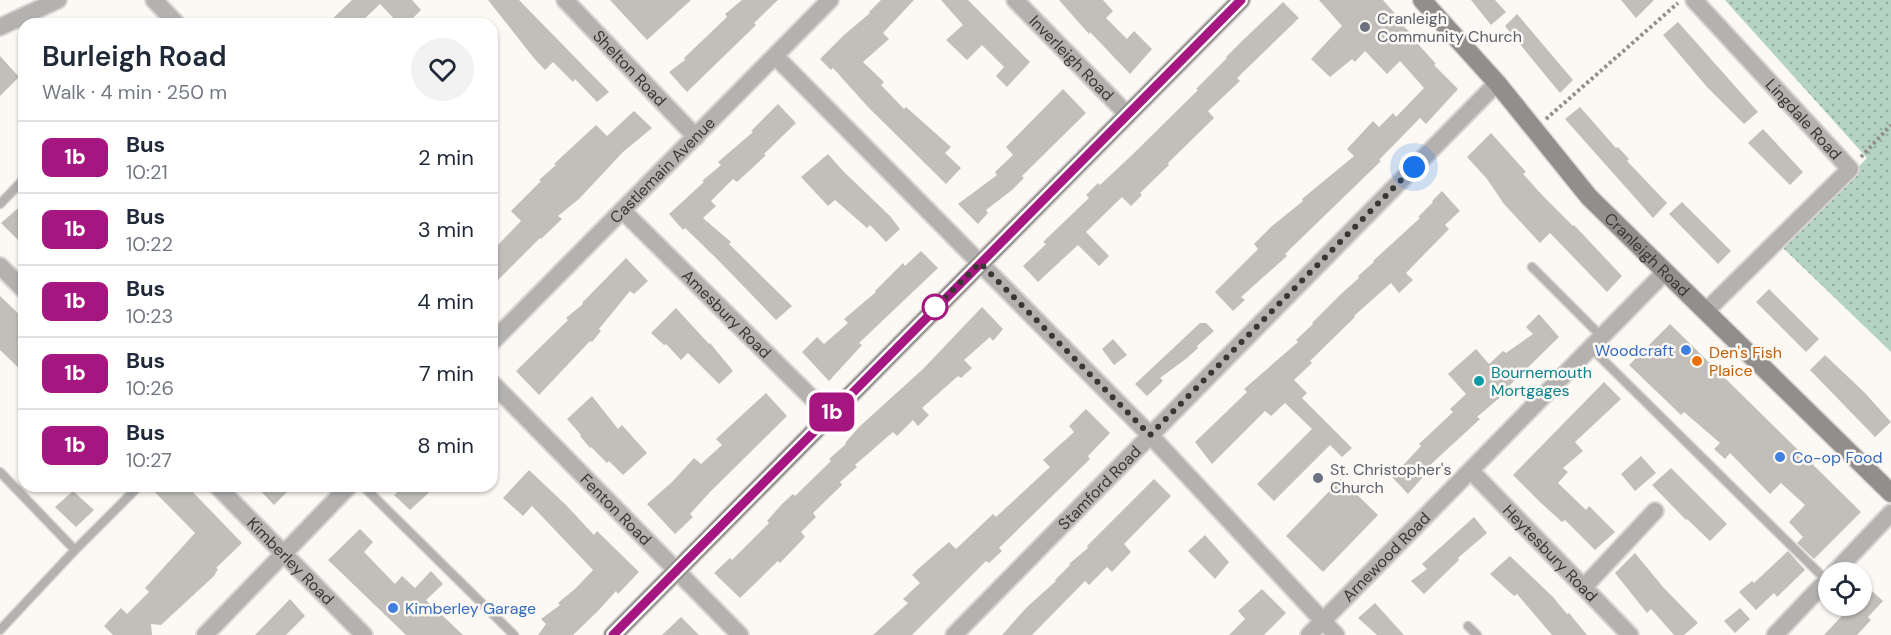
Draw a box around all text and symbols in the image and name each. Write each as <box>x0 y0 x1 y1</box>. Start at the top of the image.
place label: Cranleigh Community Church <box>1377 8 1522 47</box>
street label: Inverleigh Road <box>1025 10 1119 105</box>
marker: Cranleigh Community Church <box>1358 20 1372 34</box>
street label: Shelton Road <box>589 25 671 110</box>
text: Burleigh Road <box>42 38 226 75</box>
button: heart <box>411 38 474 101</box>
street label: Lingdale Road <box>1761 74 1847 164</box>
text: Walk · 4 min · 250 m <box>42 79 227 105</box>
street label: Castlemain Avenue <box>605 112 719 228</box>
text: Bus <box>126 130 165 159</box>
text: 1b <box>64 143 86 171</box>
text: 2 min <box>418 143 474 172</box>
your location <box>1399 152 1429 182</box>
text: 10:21 <box>126 159 168 185</box>
text: Bus <box>126 202 165 231</box>
street label: Cranleigh Road <box>1600 208 1694 301</box>
text: 1b <box>64 215 86 243</box>
text: 3 min <box>418 215 474 244</box>
text: 10:22 <box>126 231 173 257</box>
street label: Amesbury Road <box>678 265 776 363</box>
text: Bus <box>126 274 165 303</box>
text: 1b <box>64 287 86 315</box>
text: 4 min <box>417 287 474 316</box>
unlabelled marker <box>922 294 948 320</box>
text: 10:23 <box>126 303 173 329</box>
place label: Woodcraft <box>1595 340 1674 361</box>
place label: Den's Fish Plaice <box>1709 342 1782 381</box>
marker: Woodcraft <box>1679 343 1693 357</box>
text: Bus <box>126 346 165 375</box>
marker: Den's Fish Plaice <box>1690 354 1704 368</box>
text: 1b <box>64 359 86 387</box>
text: 7 min <box>419 359 474 388</box>
place label: Bournemouth Mortgages <box>1491 362 1592 401</box>
marker: Bournemouth Mortgages <box>1472 374 1486 388</box>
text: 10:26 <box>126 375 174 401</box>
line badge: 1b <box>805 392 859 432</box>
text: 1b <box>821 398 843 426</box>
text: Bus <box>126 418 165 447</box>
text: 1b <box>64 431 86 459</box>
text: 8 min <box>417 431 474 460</box>
street label: Stamford Road <box>1053 441 1145 534</box>
text: 10:27 <box>126 447 172 473</box>
place label: Co-op Food <box>1792 447 1883 468</box>
marker: Co-op Food <box>1773 450 1787 464</box>
place label: St. Christopher's Church <box>1330 459 1451 498</box>
street label: Fenton Road <box>576 469 656 550</box>
marker: St. Christopher's Church <box>1311 471 1325 485</box>
street label: Heytesbury Road <box>1498 500 1602 606</box>
street label: Arnewood Road <box>1338 507 1434 606</box>
street label: Kimberley Road <box>243 512 339 609</box>
map controls <box>1818 562 1872 616</box>
button: locate <box>1818 562 1872 616</box>
place label: Kimberley Garage <box>405 598 536 619</box>
marker: Kimberley Garage <box>386 601 400 615</box>

